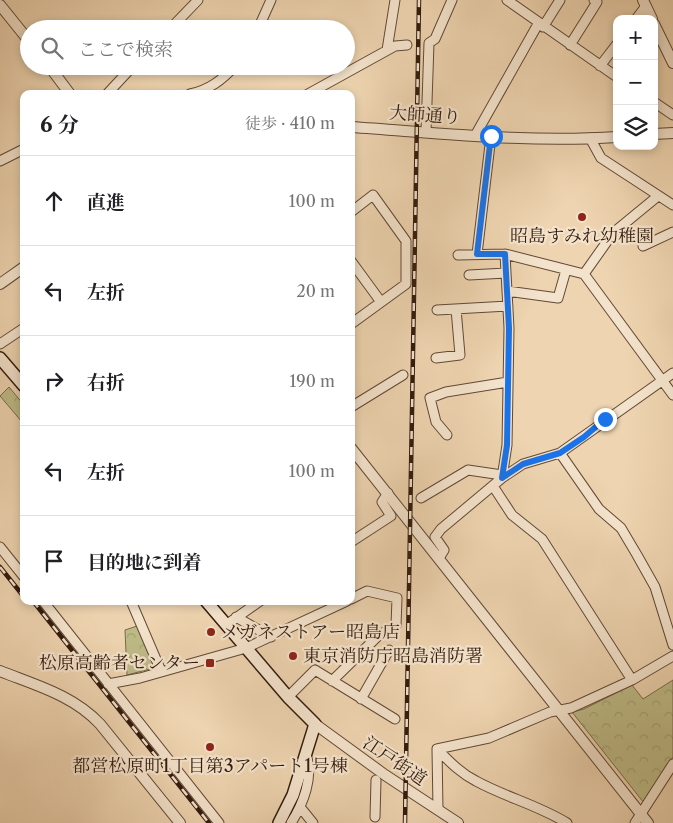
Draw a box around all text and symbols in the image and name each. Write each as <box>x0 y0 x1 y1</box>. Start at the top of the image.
map controls <box>613 15 658 150</box>
button: + <box>613 15 658 60</box>
search box <box>20 20 355 75</box>
icon: search <box>38 34 66 62</box>
text: ここで検索 <box>78 38 173 61</box>
button: − <box>613 60 658 105</box>
street label: 大師通り <box>388 102 462 128</box>
button: layers <box>613 105 658 150</box>
text: 6 分 <box>40 112 79 137</box>
text: 徒歩 · 410 m <box>245 113 335 133</box>
route start <box>480 125 503 148</box>
icon: ahead <box>40 187 68 215</box>
text: 直進 <box>87 191 125 214</box>
text: 100 m <box>289 191 335 211</box>
marker: 昭島すみれ幼稚園 <box>576 211 588 223</box>
place label: 昭島すみれ幼稚園 <box>510 225 654 247</box>
icon: left <box>40 277 68 305</box>
text: 左折 <box>87 281 125 304</box>
text: 20 m <box>296 281 335 301</box>
icon: right <box>40 367 68 395</box>
text: 右折 <box>87 371 125 394</box>
text: 190 m <box>290 371 335 391</box>
route end <box>594 408 617 431</box>
icon: left <box>40 457 68 485</box>
text: 左折 <box>87 461 125 484</box>
text: 100 m <box>289 461 335 481</box>
icon: arrive <box>40 547 68 575</box>
text: 目的地に到着 <box>87 551 201 574</box>
place label: メガネストアー昭島店 <box>221 621 400 643</box>
marker: メガネストアー昭島店 <box>205 626 217 638</box>
place label: 東京消防庁昭島消防署 <box>303 645 483 667</box>
marker: 東京消防庁昭島消防署 <box>287 650 299 662</box>
place label: 松原高齢者センター <box>39 652 200 674</box>
marker: 松原高齢者センター <box>204 657 216 669</box>
street label: 江戸街道 <box>359 732 431 790</box>
marker: 都営松原町1丁目第3アパート1号棟 <box>204 741 216 753</box>
place label: 都営松原町1丁目第3アパート1号棟 <box>72 755 348 777</box>

